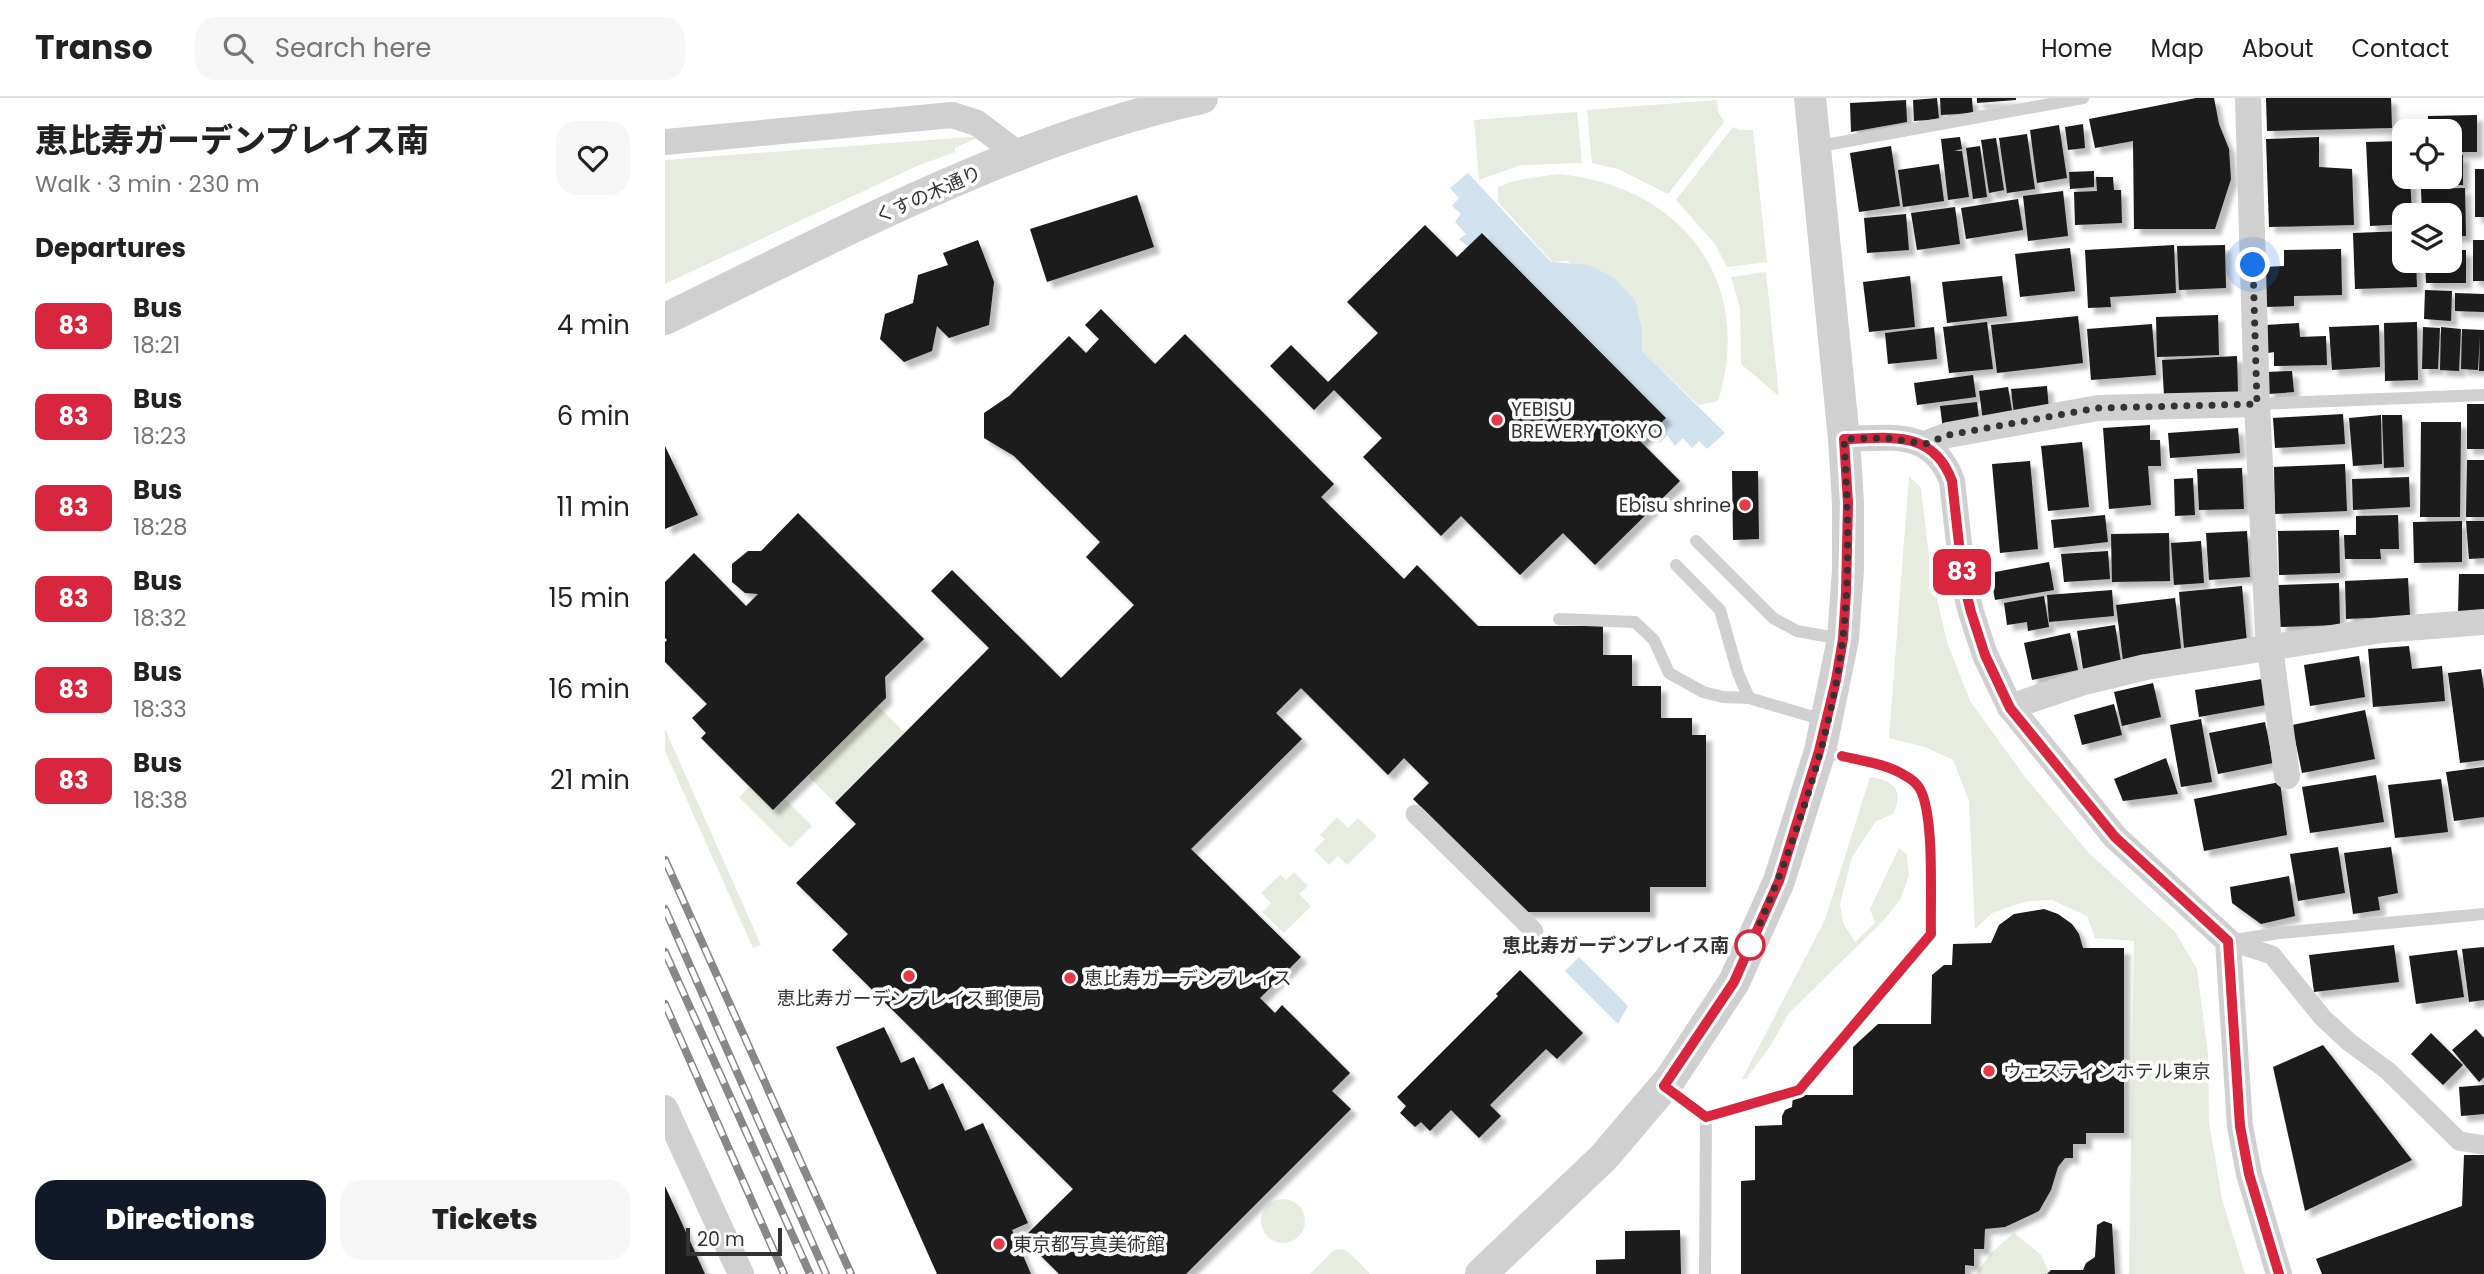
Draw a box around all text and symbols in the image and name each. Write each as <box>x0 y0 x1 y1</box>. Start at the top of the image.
search box <box>195 17 685 80</box>
text: Transo <box>35 24 153 71</box>
icon: search <box>219 29 257 67</box>
text: Search here <box>275 30 431 66</box>
text: Home <box>2041 32 2113 65</box>
text: Map <box>2151 32 2204 65</box>
text: About <box>2242 32 2313 65</box>
text: Contact <box>2351 32 2449 65</box>
text: 恵比寿ガーデンプレイス南 <box>35 117 429 164</box>
map controls <box>2392 119 2462 273</box>
button: locate <box>2392 119 2462 189</box>
button: heart <box>556 121 630 195</box>
street label: くすの木通り <box>871 159 986 230</box>
text: Walk · 3 min · 230 m <box>35 168 260 200</box>
button: layers <box>2392 203 2462 273</box>
text: Departures <box>35 230 186 266</box>
your location <box>2235 247 2270 282</box>
text: Bus <box>133 290 182 326</box>
text: 4 min <box>557 307 630 343</box>
text: 83 <box>58 309 89 342</box>
text: 18:21 <box>133 329 180 361</box>
text: Bus <box>133 381 182 417</box>
place label: YEBISU BREWERY TOKYO <box>1511 396 1663 445</box>
text: 6 min <box>557 398 630 434</box>
text: 83 <box>58 400 89 433</box>
marker: YEBISU BREWERY TOKYO <box>1489 412 1505 428</box>
text: 18:23 <box>133 420 187 452</box>
text: Bus <box>133 472 182 508</box>
text: 11 min <box>557 489 630 525</box>
text: 83 <box>58 491 89 524</box>
place label: Ebisu shrine <box>1619 492 1731 519</box>
marker: Ebisu shrine <box>1737 497 1753 513</box>
text: 18:28 <box>133 511 188 543</box>
line badge: 83 <box>1931 549 1993 595</box>
text: 83 <box>1947 555 1977 588</box>
text: Bus <box>133 563 182 599</box>
text: 15 min <box>549 580 630 616</box>
text: 83 <box>58 582 89 615</box>
text: 18:32 <box>133 602 187 634</box>
text: Bus <box>133 654 182 690</box>
text: 16 min <box>548 671 630 707</box>
text: 83 <box>58 673 89 706</box>
text: 18:33 <box>133 693 187 725</box>
text: Bus <box>133 745 182 781</box>
text: 21 min <box>550 762 630 798</box>
text: 83 <box>58 764 89 797</box>
text: 18:38 <box>133 784 188 816</box>
marker: 恵比寿ガーデンプレイス南 <box>1735 930 1765 960</box>
place label: 恵比寿ガーデンプレイス南 <box>1502 932 1729 959</box>
place label: 恵比寿ガーデンプレイス <box>1084 965 1292 992</box>
marker: 恵比寿ガーデンプレイス郵便局 <box>901 968 917 984</box>
marker: 恵比寿ガーデンプレイス <box>1062 970 1078 986</box>
place label: 恵比寿ガーデンプレイス郵便局 <box>777 985 1041 1012</box>
place label: ウェスティンホテル東京 <box>2003 1058 2211 1085</box>
marker: ウェスティンホテル東京 <box>1981 1063 1997 1079</box>
button: Directions <box>35 1180 326 1260</box>
button: Tickets <box>340 1180 630 1260</box>
scale bar <box>686 1225 782 1257</box>
text: 20 m <box>697 1226 745 1253</box>
place label: 東京都写真美術館 <box>1013 1231 1165 1258</box>
marker: 東京都写真美術館 <box>991 1236 1007 1252</box>

